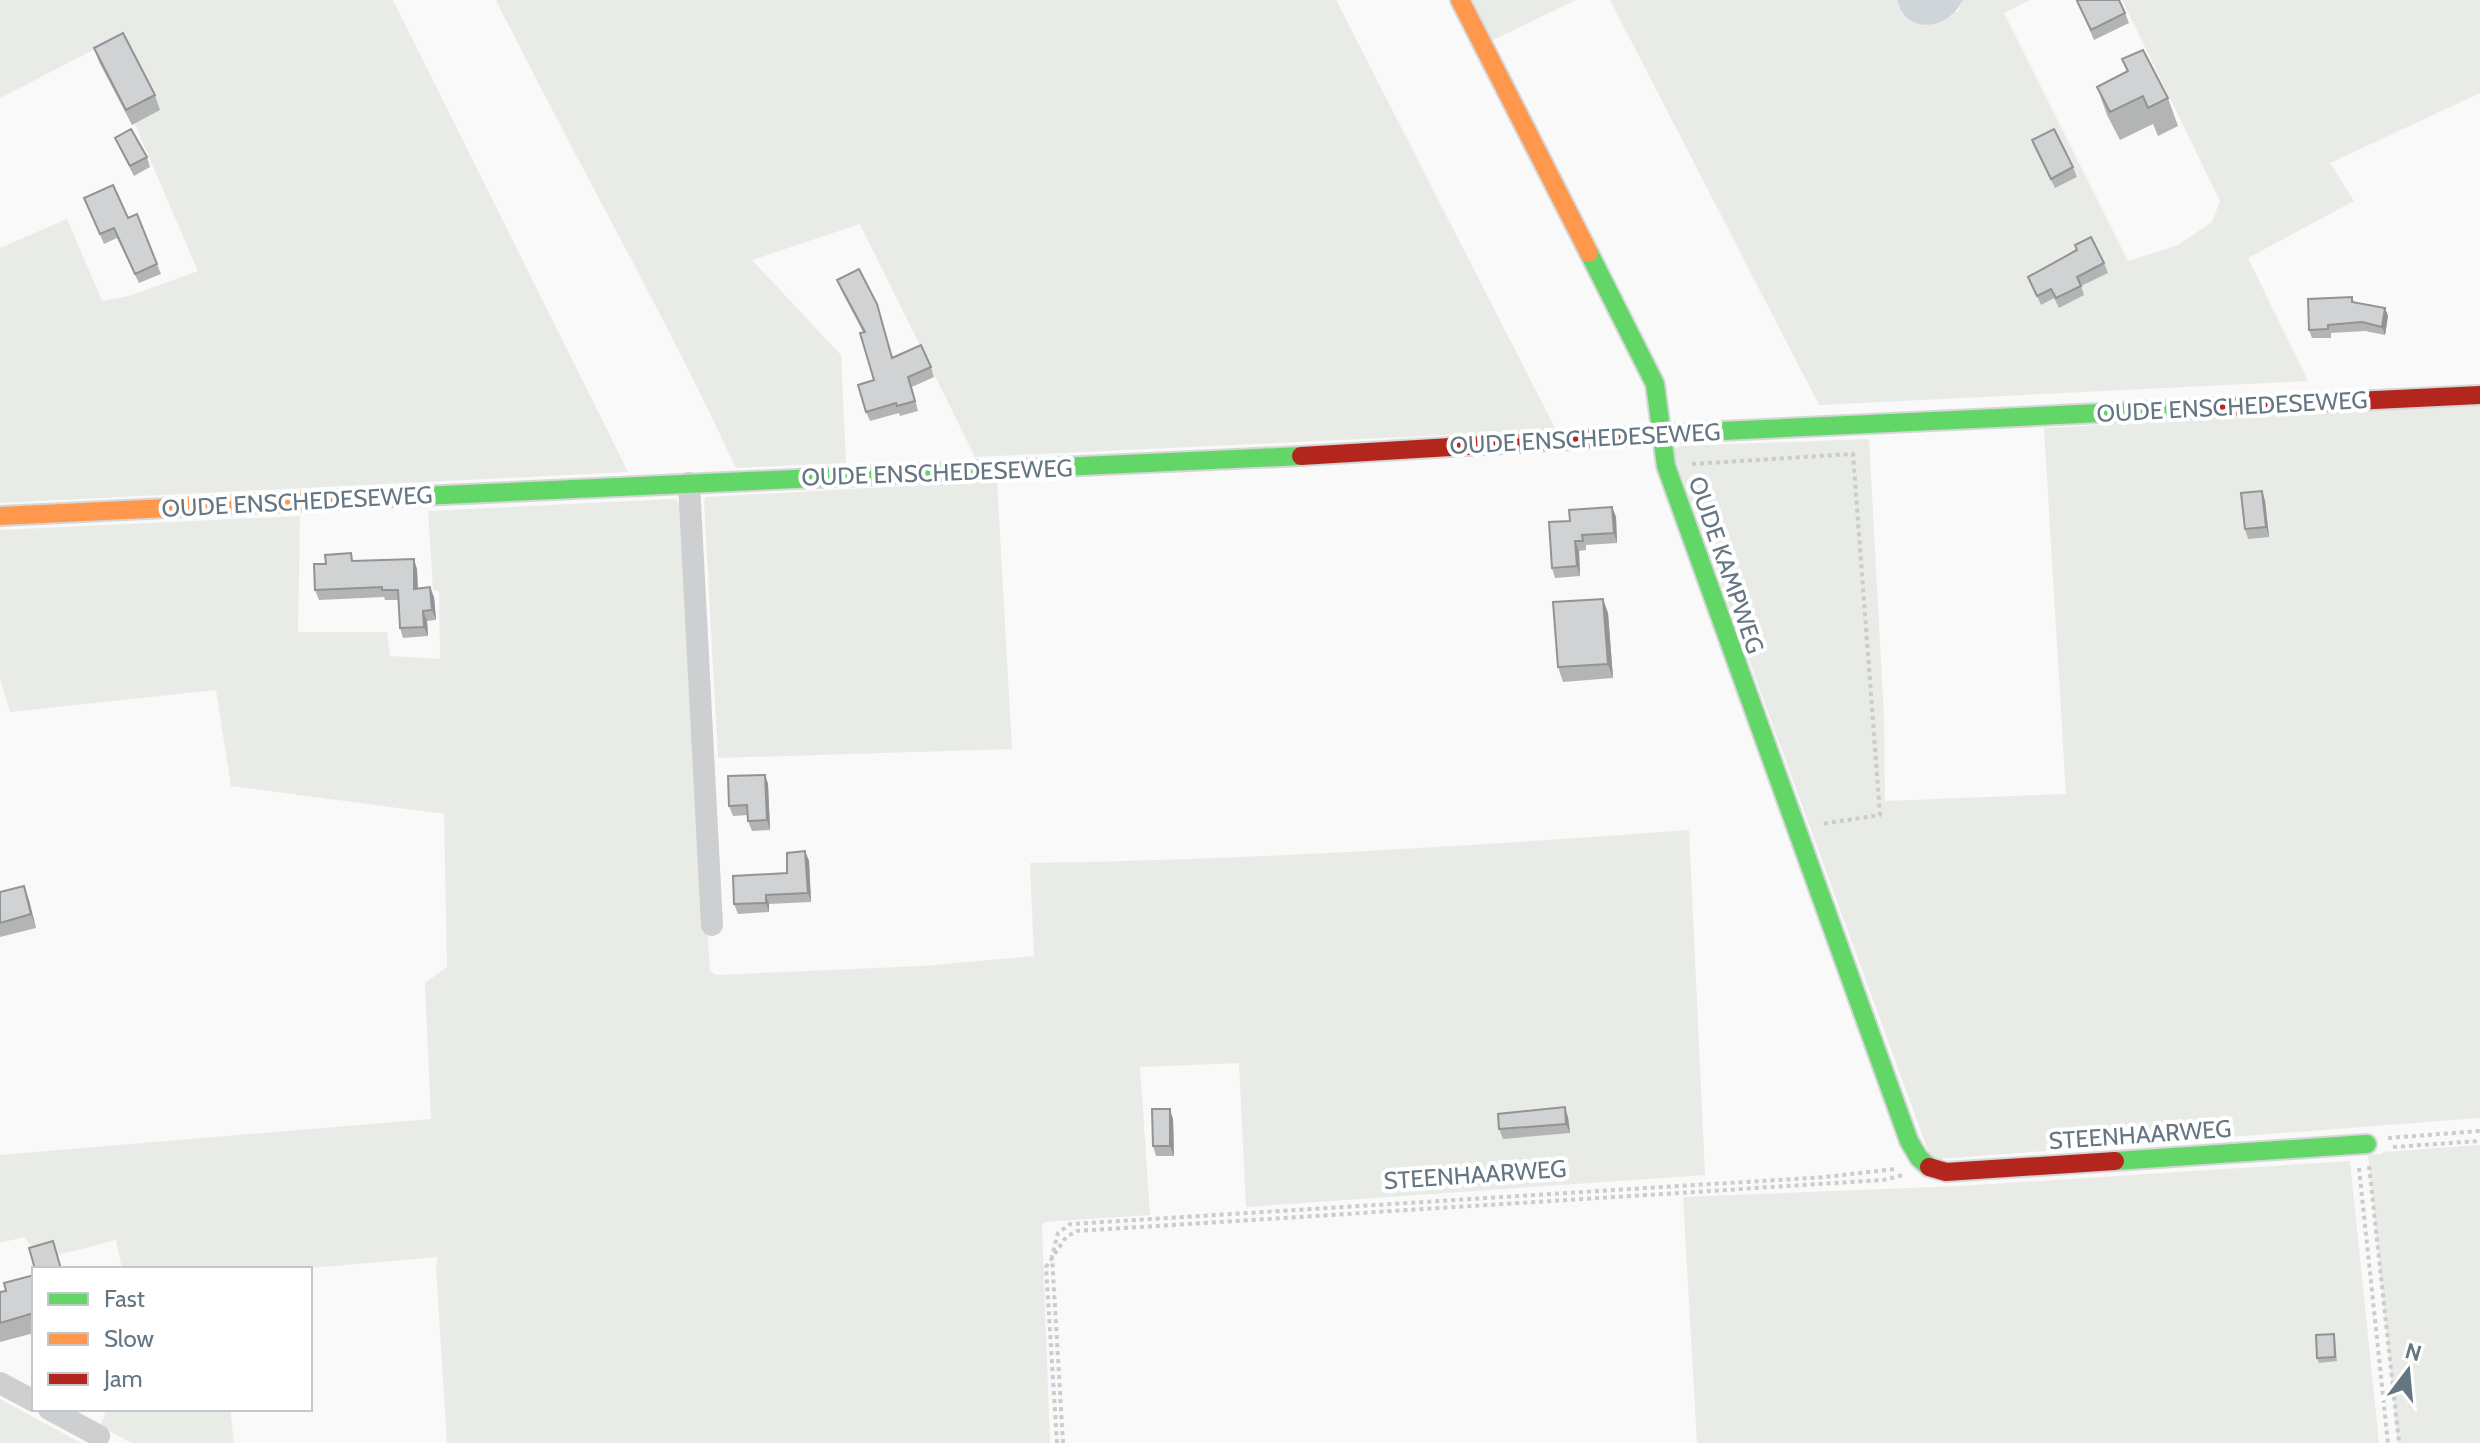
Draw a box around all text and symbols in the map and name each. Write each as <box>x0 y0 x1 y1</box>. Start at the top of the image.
street label: OUDE ENSCHEDESEWEG <box>2096 385 2368 428</box>
street label: OUDE ENSCHEDESEWEG <box>1449 417 1721 460</box>
street label: OUDE ENSCHEDESEWEG <box>801 453 1073 492</box>
street label: OUDE KAMPWEG <box>1683 472 1770 657</box>
street label: OUDE ENSCHEDESEWEG <box>161 480 433 523</box>
street label: STEENHAARWEG <box>2048 1114 2232 1155</box>
street label: STEENHAARWEG <box>1383 1154 1567 1195</box>
legend <box>32 1267 312 1411</box>
text: Fast <box>104 1284 145 1313</box>
text: Slow <box>104 1324 154 1353</box>
north arrow <box>2368 1331 2448 1411</box>
text: N <box>2402 1337 2425 1367</box>
text: Jam <box>103 1364 142 1393</box>

